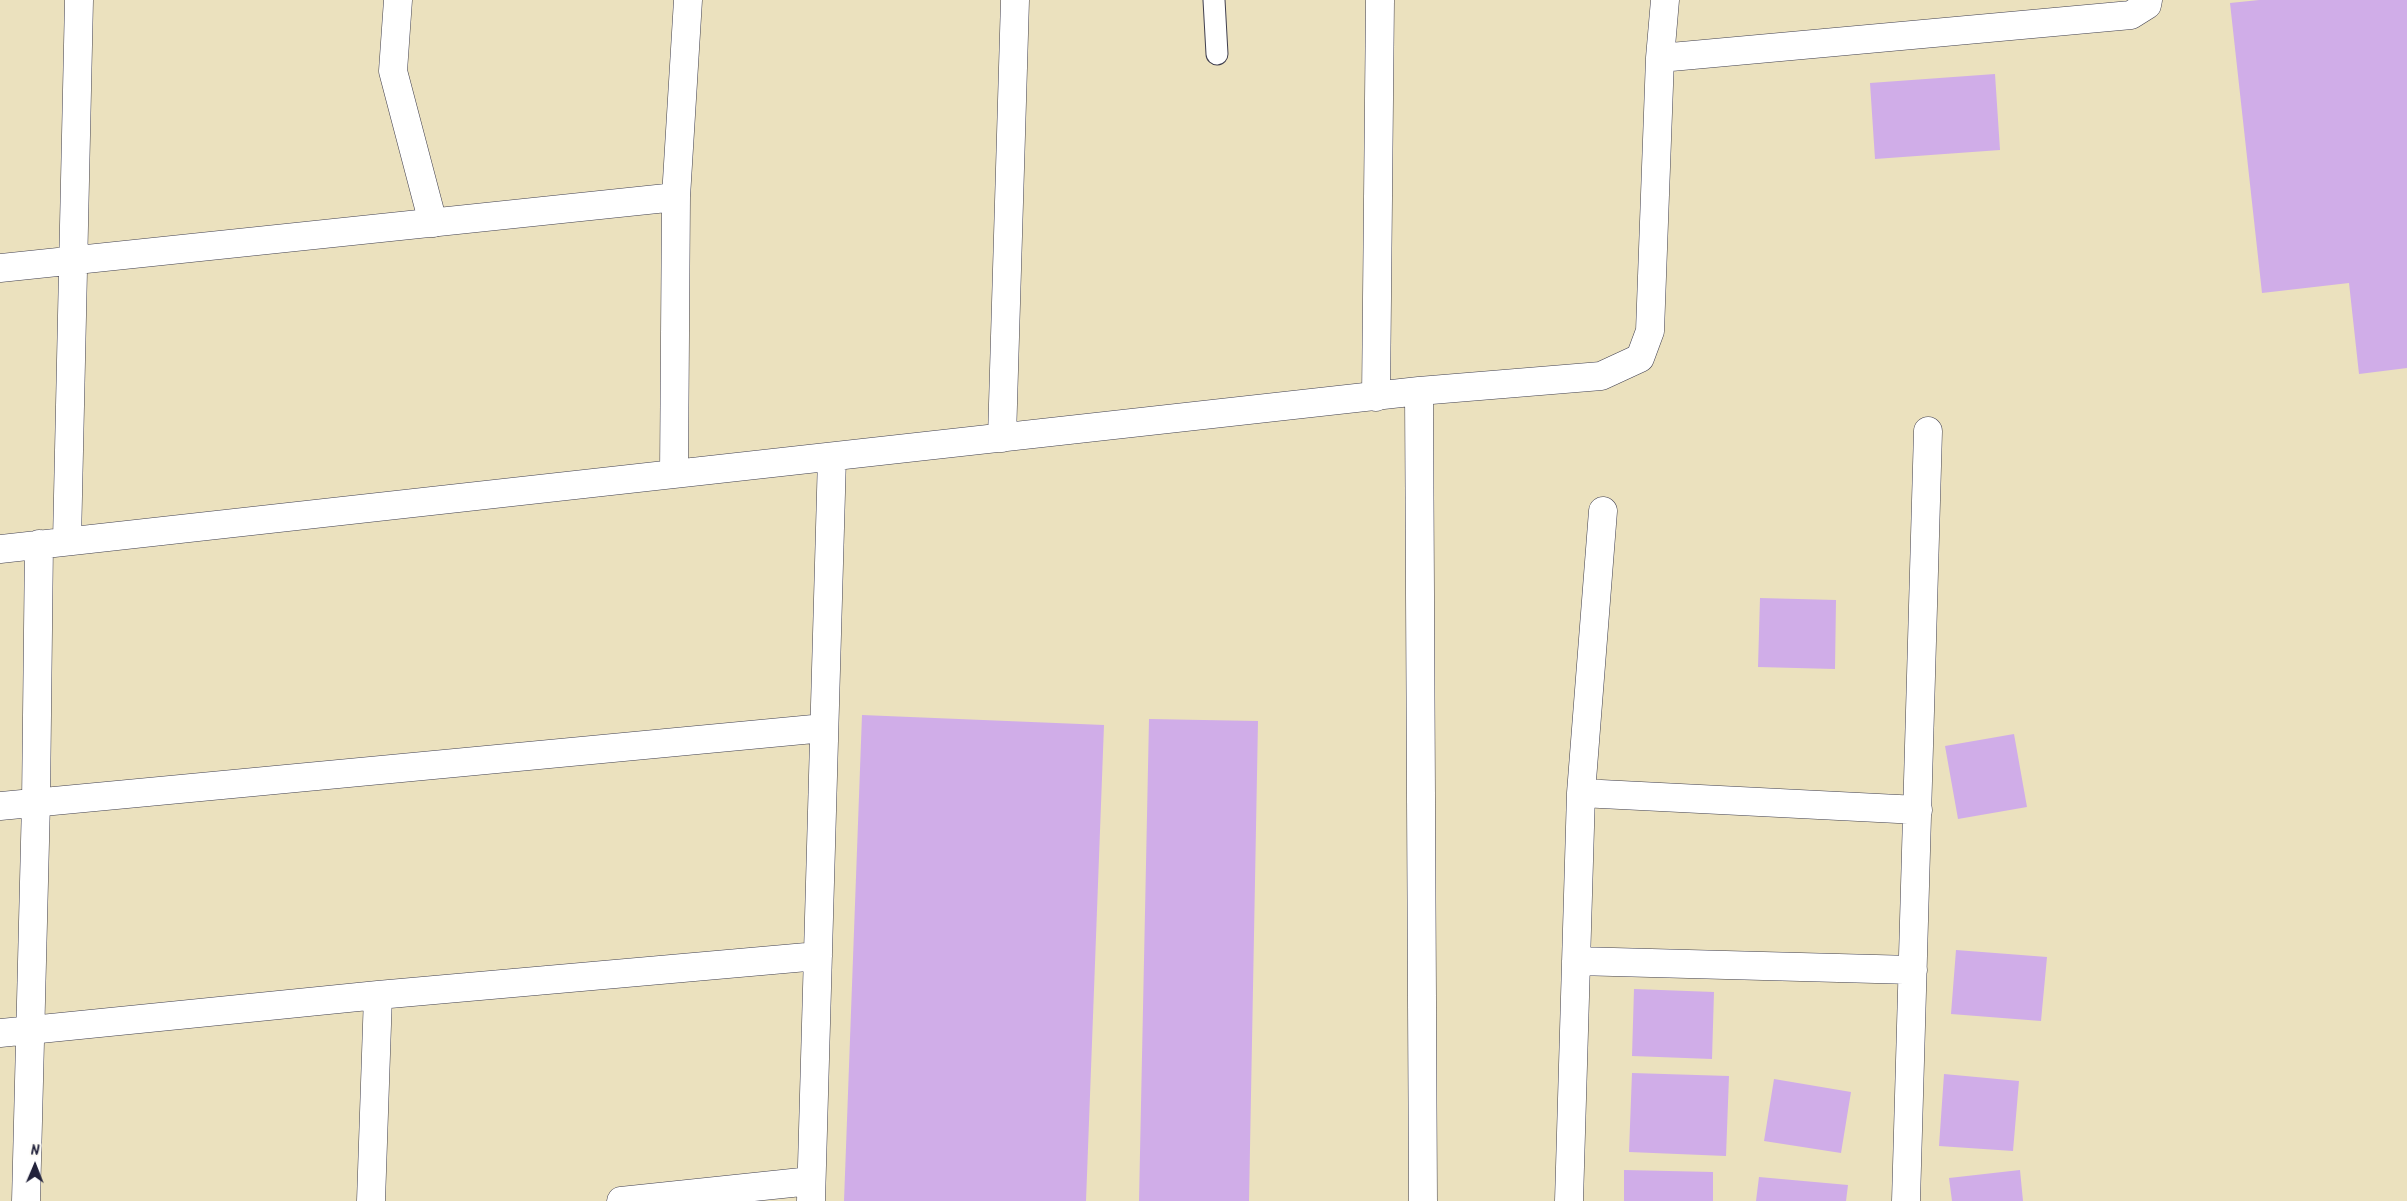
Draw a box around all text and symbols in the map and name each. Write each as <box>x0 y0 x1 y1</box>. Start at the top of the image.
text: N <box>31 1140 40 1162</box>
north arrow <box>10 1141 60 1191</box>

